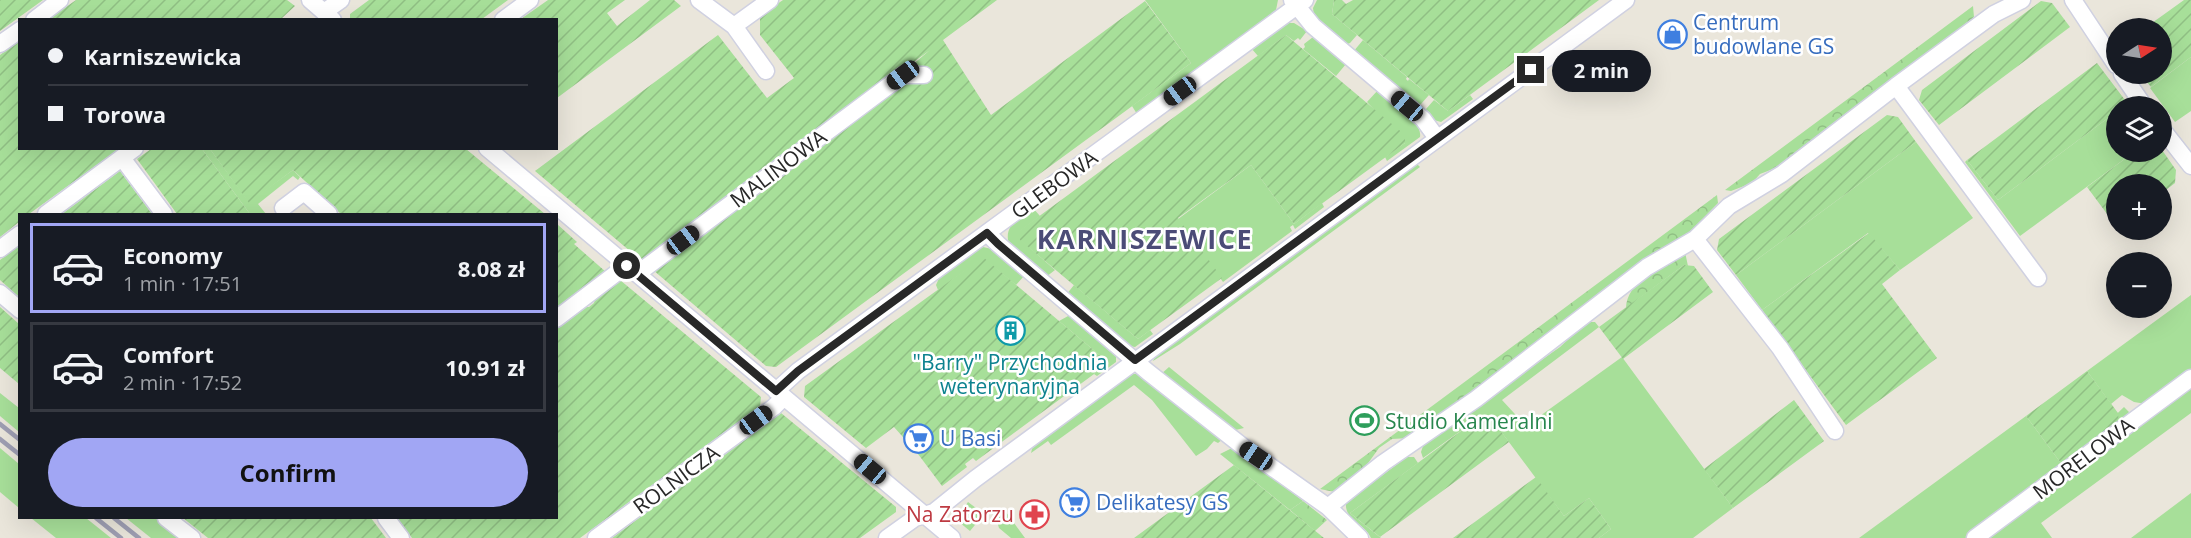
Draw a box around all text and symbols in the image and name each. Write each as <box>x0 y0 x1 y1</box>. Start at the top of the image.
place label: Centrum budowlane GS <box>1693 8 1834 60</box>
shop icon: Centrum budowlane GS <box>1656 18 1688 50</box>
north arrow <box>2106 18 2172 84</box>
map controls <box>2106 18 2172 318</box>
text: Karniszewicka <box>84 41 242 71</box>
callout: 2 min <box>1552 49 1651 91</box>
route end <box>1517 56 1544 83</box>
car <box>883 57 923 93</box>
text: 2 min <box>1574 57 1629 84</box>
car <box>1160 73 1200 109</box>
car <box>1387 88 1427 124</box>
button: layers <box>2106 96 2172 162</box>
text: Torowa <box>84 99 166 129</box>
street label: MALINOWA <box>724 122 832 213</box>
street label: GLEBOWA <box>1005 143 1103 225</box>
button: + <box>2106 174 2172 240</box>
district label: KARNISZEWICE <box>1037 220 1253 257</box>
car <box>663 222 703 258</box>
text: Economy <box>123 240 222 270</box>
icon: car <box>51 241 105 295</box>
route start <box>613 252 640 279</box>
button: − <box>2106 252 2172 318</box>
text: 8.08 zł <box>458 253 525 283</box>
text: 1 min · 17:51 <box>123 270 242 297</box>
building icon: "Barry" Przychodnia weterynaryjna <box>994 315 1026 347</box>
text: Comfort <box>123 339 214 369</box>
icon: car <box>51 340 105 394</box>
place label: "Barry" Przychodnia weterynaryjna <box>913 348 1107 400</box>
text: 10.91 zł <box>445 352 525 382</box>
text: 2 min · 17:52 <box>123 369 242 396</box>
car <box>736 402 776 438</box>
sports icon: Studio Kameralni <box>1348 405 1380 437</box>
place label: Studio Kameralni <box>1385 407 1553 435</box>
street label: MORELOWA <box>2027 410 2140 505</box>
supermarket icon: U Basi <box>903 422 935 454</box>
place label: U Basi <box>940 424 1001 452</box>
button: Confirm <box>48 438 528 507</box>
street label: ROLNICZA <box>627 438 725 520</box>
car <box>1236 438 1276 474</box>
car <box>850 451 890 487</box>
supermarket icon: Delikatesy GS <box>1059 486 1091 518</box>
place label: Delikatesy GS <box>1096 488 1228 516</box>
pharmacy icon: Na Zatorzu <box>1019 498 1051 530</box>
place label: Na Zatorzu <box>906 500 1014 528</box>

